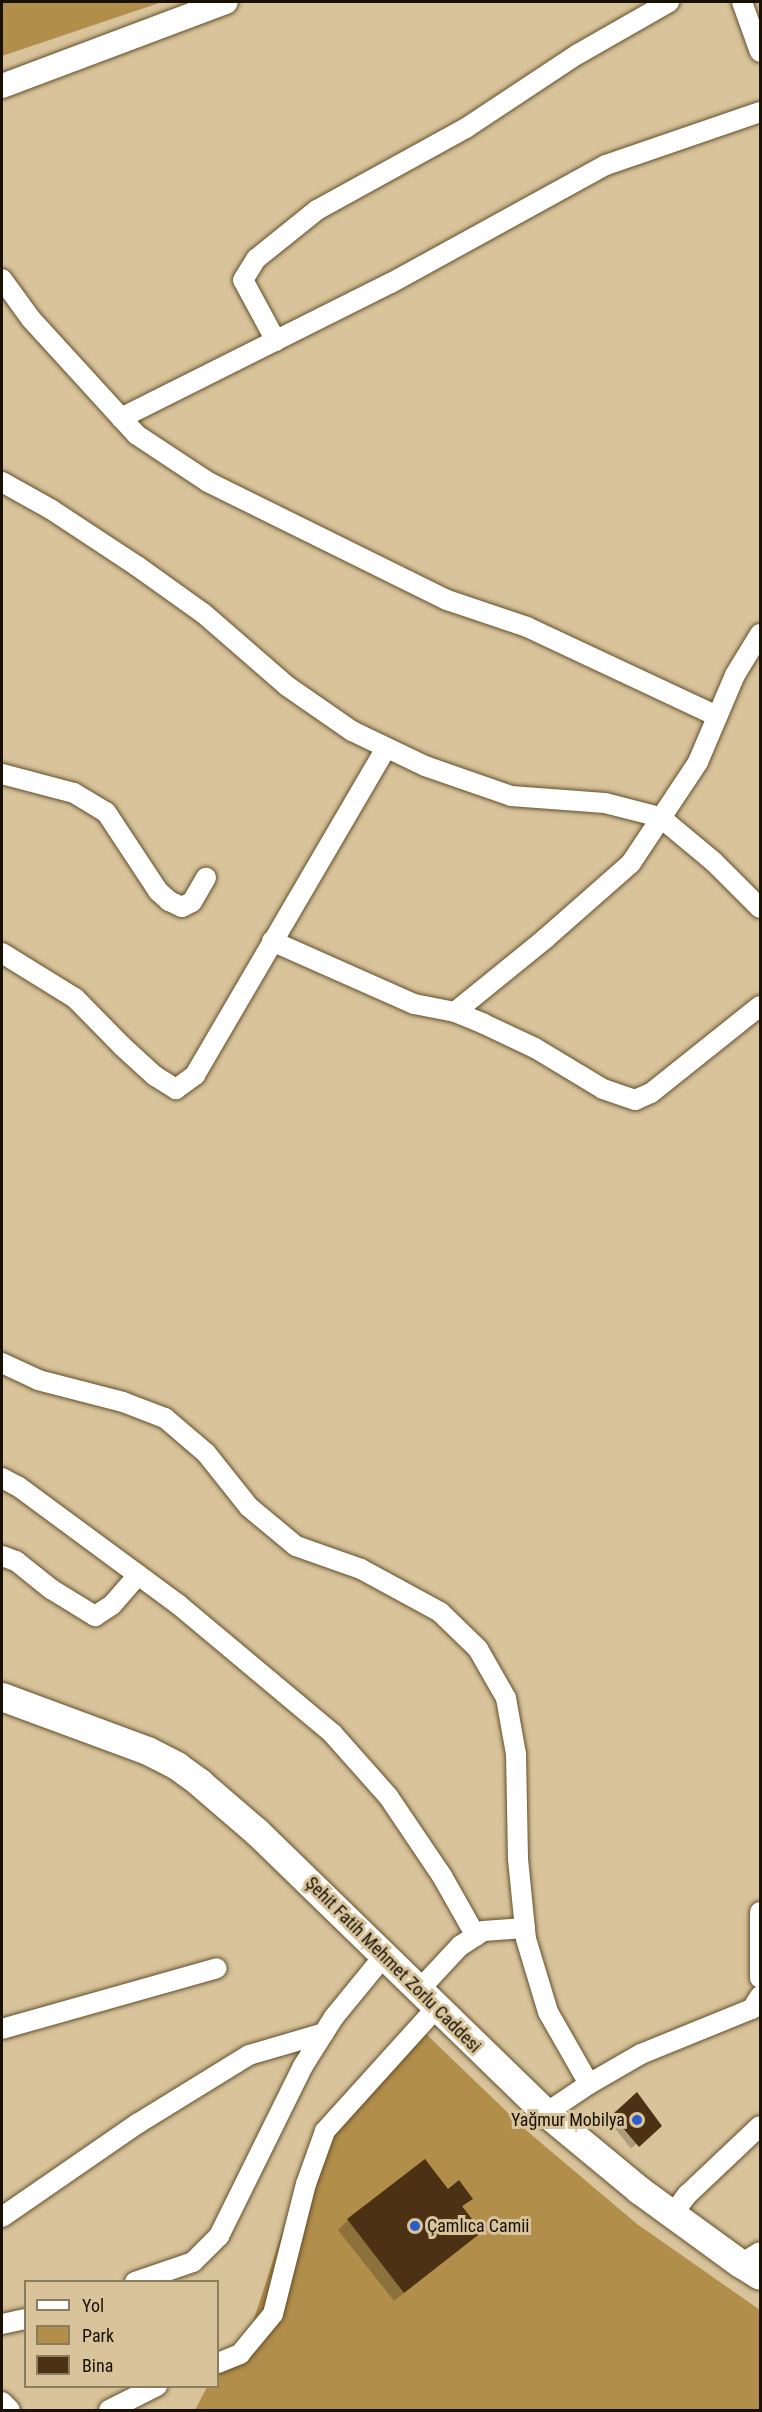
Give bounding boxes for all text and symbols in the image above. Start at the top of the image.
street label: Şehit Fatih Mehmet Zorlu Caddesi [301,1873,485,2057]
place label: Yağmur Mobilya [511,2109,625,2131]
marker: Yağmur Mobilya [630,2113,644,2127]
place label: Çamlıca Camii [427,2215,529,2237]
marker: Çamlıca Camii [408,2219,422,2233]
legend [24,2280,219,2388]
text: Yol [82,2295,104,2316]
text: Park [82,2325,114,2346]
text: Bina [82,2355,113,2376]

